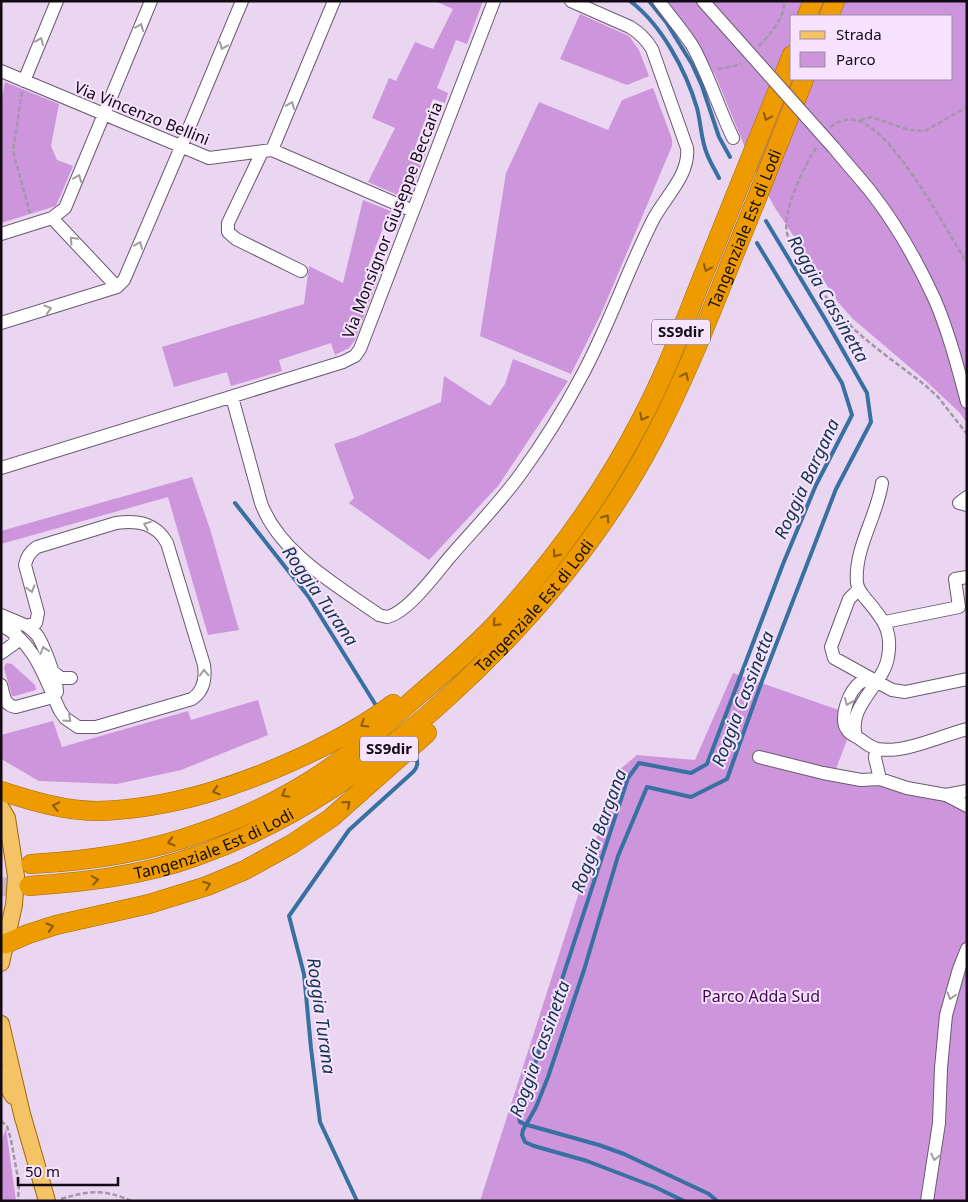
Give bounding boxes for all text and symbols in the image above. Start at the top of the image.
legend [790,15,953,80]
one-way arrow [134,24,144,32]
text: Strada [836,24,882,44]
one-way arrow [34,37,45,46]
one-way arrow [219,41,229,50]
text: Parco [836,49,876,69]
street label: Via Vincenzo Bellini [71,76,213,150]
street label: Via Monsignor Giuseppe Beccaria [337,99,447,341]
one-way arrow [285,101,296,110]
one-way arrow [763,112,773,121]
street label: Tangenziale Est di Lodi [702,146,786,312]
one-way arrow [71,174,82,183]
water label: Roggia Cassinetta [783,230,875,367]
one-way arrow [70,236,79,245]
one-way arrow [133,241,144,250]
one-way arrow [702,263,712,271]
one-way arrow [43,304,52,314]
road number: SS9dir [652,320,710,344]
one-way arrow [678,372,689,381]
one-way arrow [639,412,649,421]
water label: Roggia Bargana [768,415,844,543]
one-way arrow [600,514,609,524]
one-way arrow [143,521,152,532]
street label: Tangenziale Est di Lodi [470,535,598,677]
water label: Roggia Turana [277,541,364,650]
one-way arrow [553,548,561,557]
one-way arrow [25,584,36,593]
one-way arrow [493,617,502,626]
water label: Roggia Cassinetta [705,627,779,770]
one-way arrow [40,646,50,655]
one-way arrow [199,668,209,676]
one-way arrow [844,697,854,706]
one-way arrow [62,714,71,723]
one-way arrow [360,717,369,727]
road number: SS9dir [360,736,418,762]
water label: Roggia Bargana [565,765,632,896]
one-way arrow [213,785,221,795]
one-way arrow [282,788,291,798]
one-way arrow [52,801,61,812]
one-way arrow [341,801,350,810]
street label: Tangenziale Est di Lodi [132,803,298,884]
one-way arrow [167,836,175,846]
one-way arrow [90,875,99,885]
one-way arrow [202,881,211,892]
one-way arrow [46,922,55,933]
water label: Roggia Turana [302,956,342,1075]
water label: Roggia Cassinetta [503,977,575,1120]
park label: Parco Adda Sud [702,985,820,1007]
one-way arrow [947,991,957,999]
one-way arrow [930,1152,940,1161]
scale bar [18,1154,118,1186]
text: 50 m [25,1161,60,1181]

